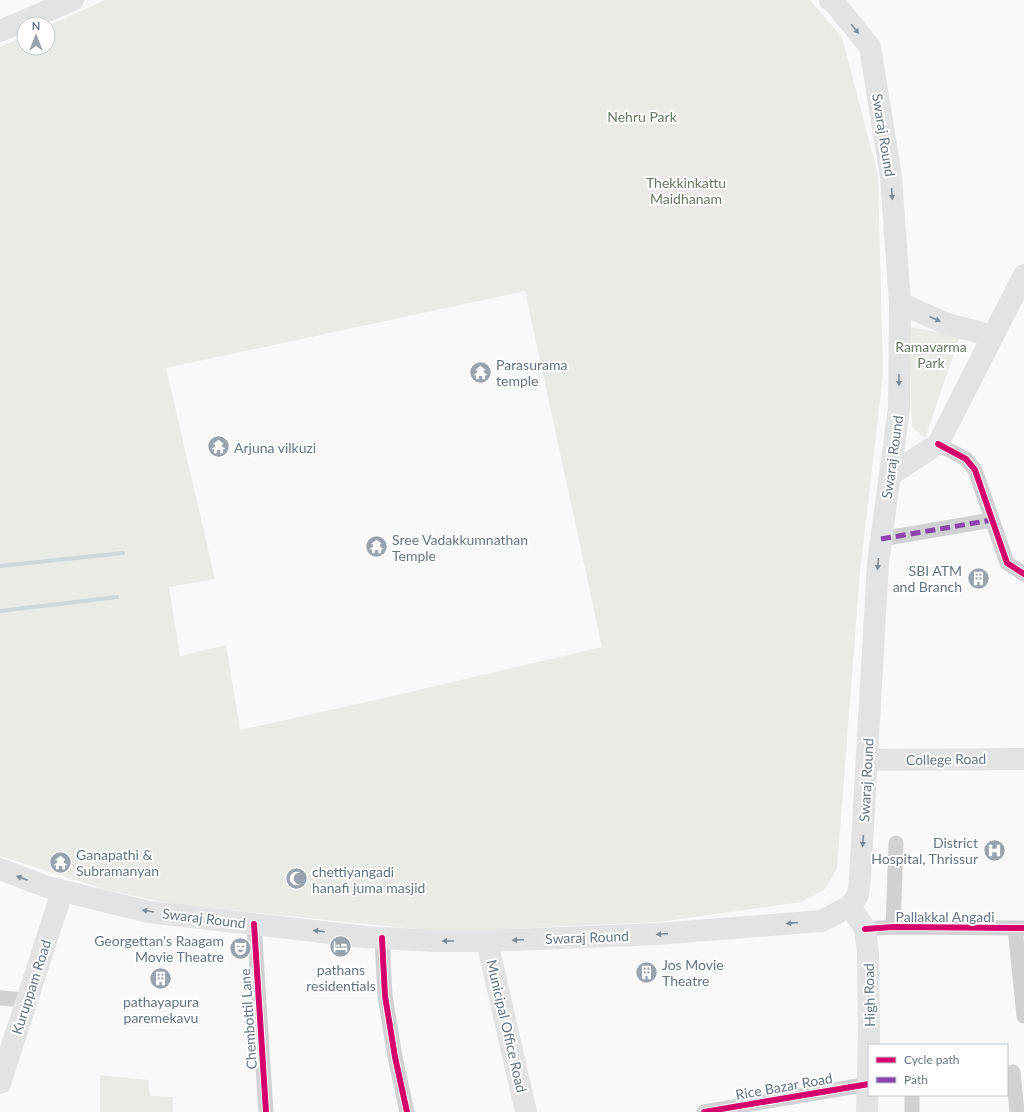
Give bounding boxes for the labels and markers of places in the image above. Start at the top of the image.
place label: Parasurama temple [496,356,567,389]
temple icon: Parasurama temple [468,359,494,385]
temple icon: Arjuna vilkuzi [206,434,232,460]
place label: Arjuna vilkuzi [234,439,316,456]
place label: Sree Vadakkumnathan Temple [392,531,528,564]
temple icon: Sree Vadakkumnathan Temple [364,534,390,560]
place label: SBI ATM and Branch [893,562,962,595]
building icon: SBI ATM and Branch [965,565,991,591]
place label: District Hospital, Thrissur [871,834,978,867]
hospital icon: District Hospital, Thrissur [981,837,1007,863]
place label: Ganapathi & Subramanyan [76,846,159,879]
temple icon: Ganapathi & Subramanyan [47,849,73,875]
place label: chettiyangadi hanafi juma masjid [312,863,425,896]
mosque icon: chettiyangadi hanafi juma masjid [283,866,309,892]
place label: Georgettan's Raagam Movie Theatre [94,932,224,965]
hotel icon: pathans residentials [328,934,354,960]
theatre icon: Georgettan's Raagam Movie Theatre [227,935,253,961]
place label: Jos Movie Theatre [662,956,724,989]
building icon: Jos Movie Theatre [634,959,660,985]
place label: pathans residentials [306,961,376,994]
building icon: pathayapura paremekavu [148,966,174,992]
place label: pathayapura paremekavu [123,993,199,1026]

